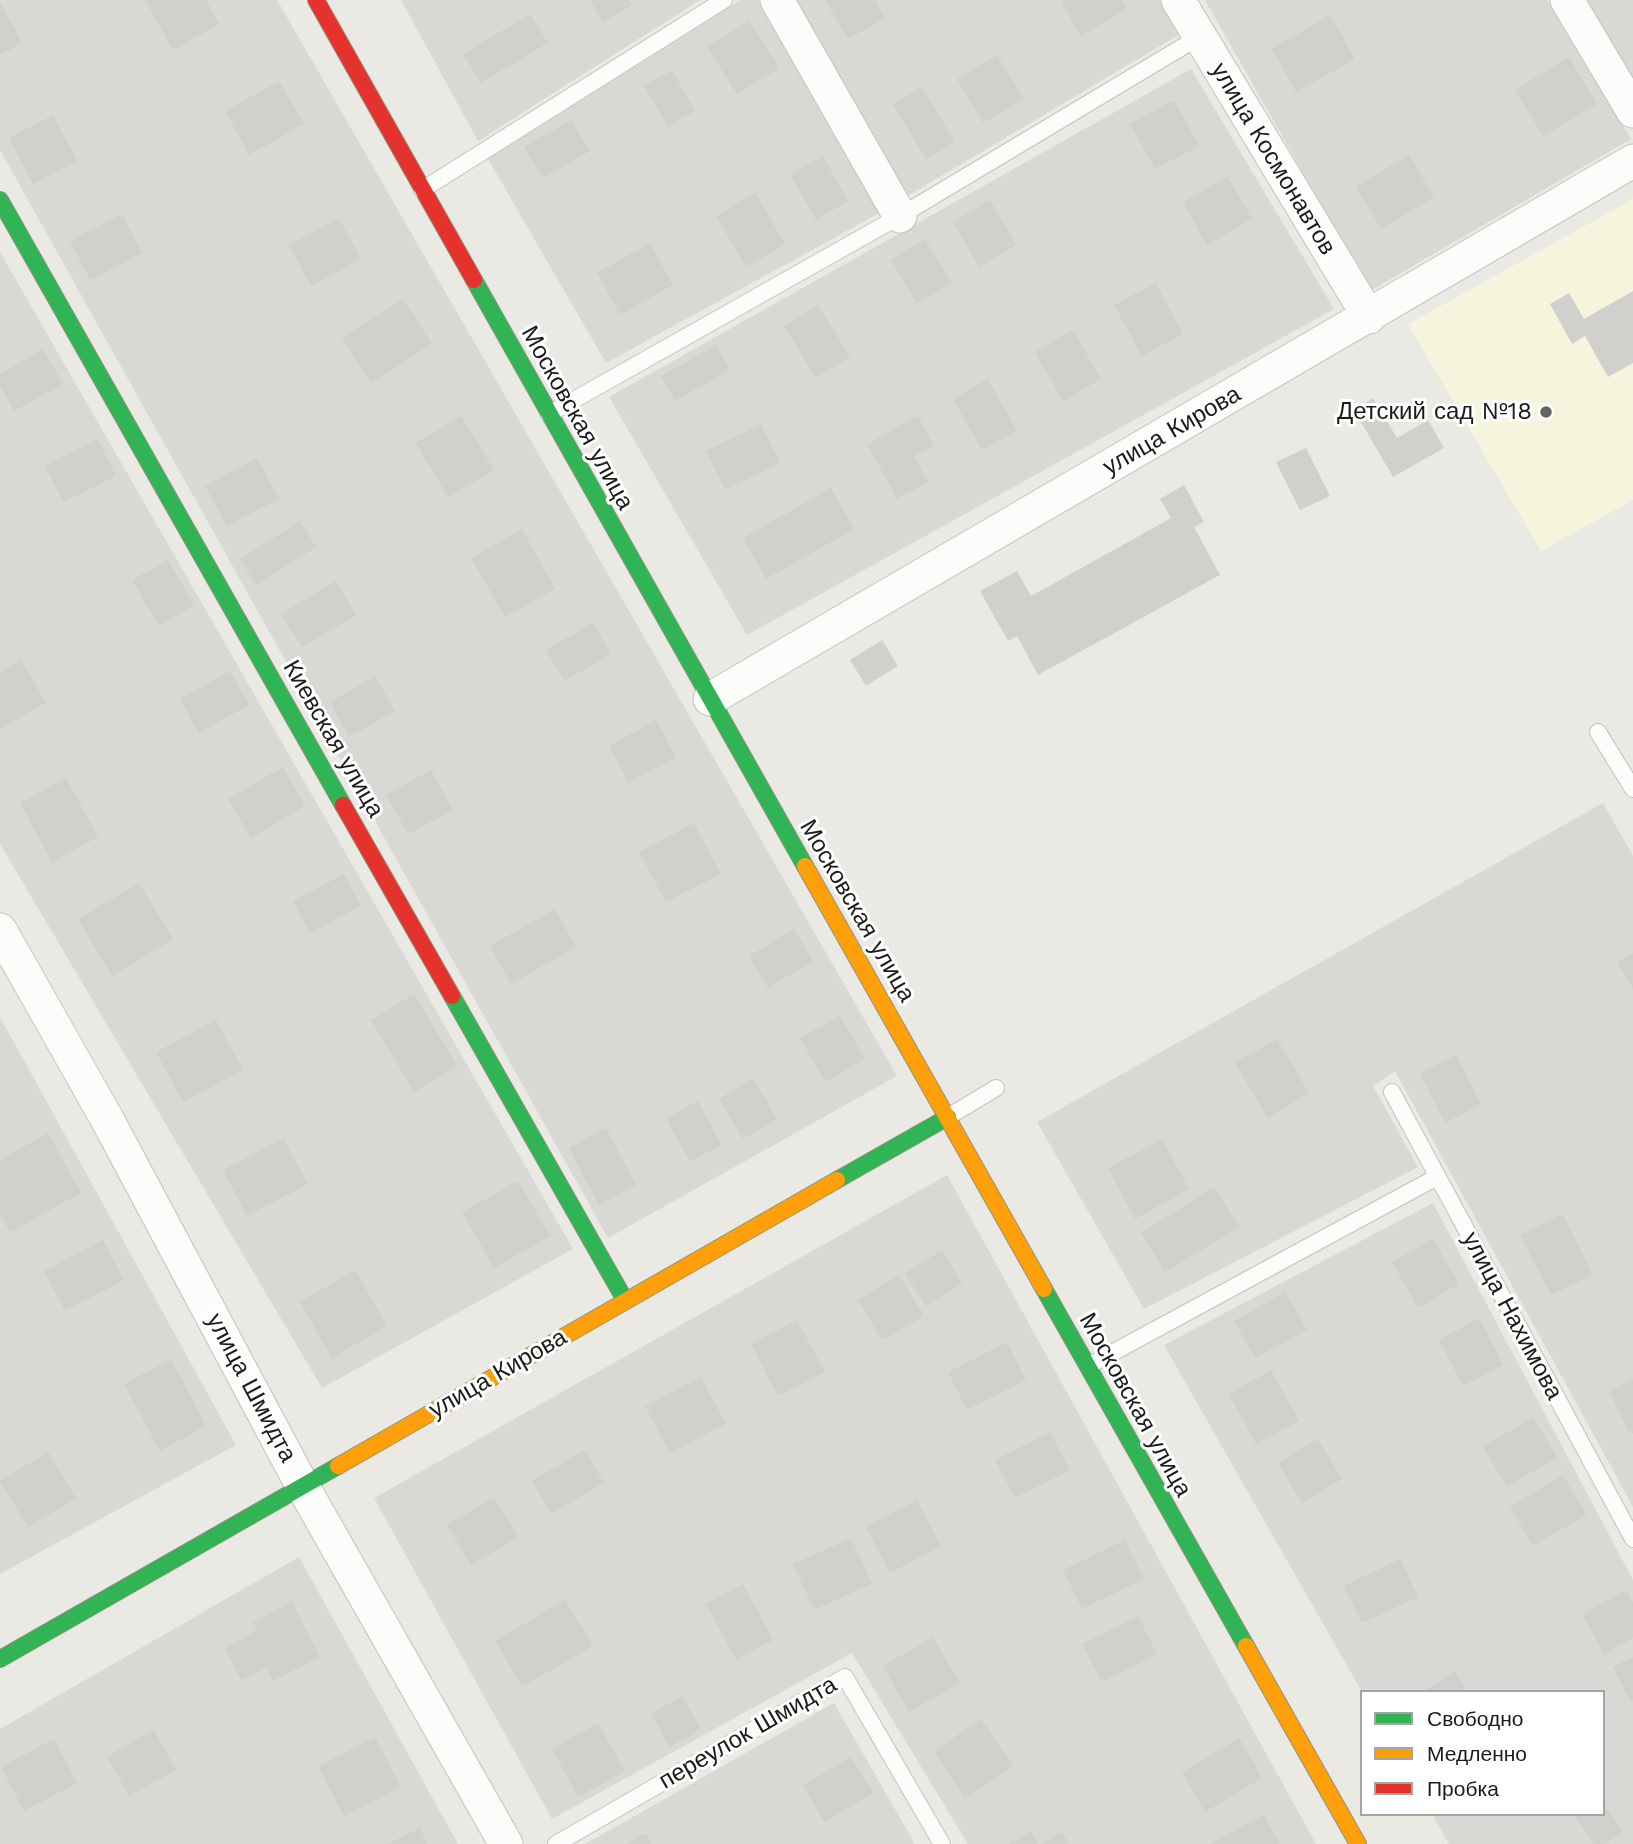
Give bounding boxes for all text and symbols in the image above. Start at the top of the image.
street label: улица Космонавтов [1204,58,1342,260]
street label: Московская улица [515,321,639,515]
street label: улица Кирова [1098,380,1246,482]
place label: Детский сад №18 [1337,398,1532,426]
marker: Детский сад №18 [1538,404,1554,420]
street label: Киевская улица [276,655,390,823]
street label: Московская улица [793,815,921,1007]
street label: улица Нахимова [1456,1227,1568,1405]
street label: Московская улица [1073,1308,1197,1502]
street label: улица Шмидта [200,1309,302,1467]
street label: улица Кирова [424,1323,572,1425]
street label: переулок Шмидта [654,1670,842,1796]
legend [1360,1690,1605,1816]
text: Свободно [1427,1706,1524,1731]
text: Медленно [1427,1741,1527,1766]
text: Пробка [1427,1776,1499,1801]

